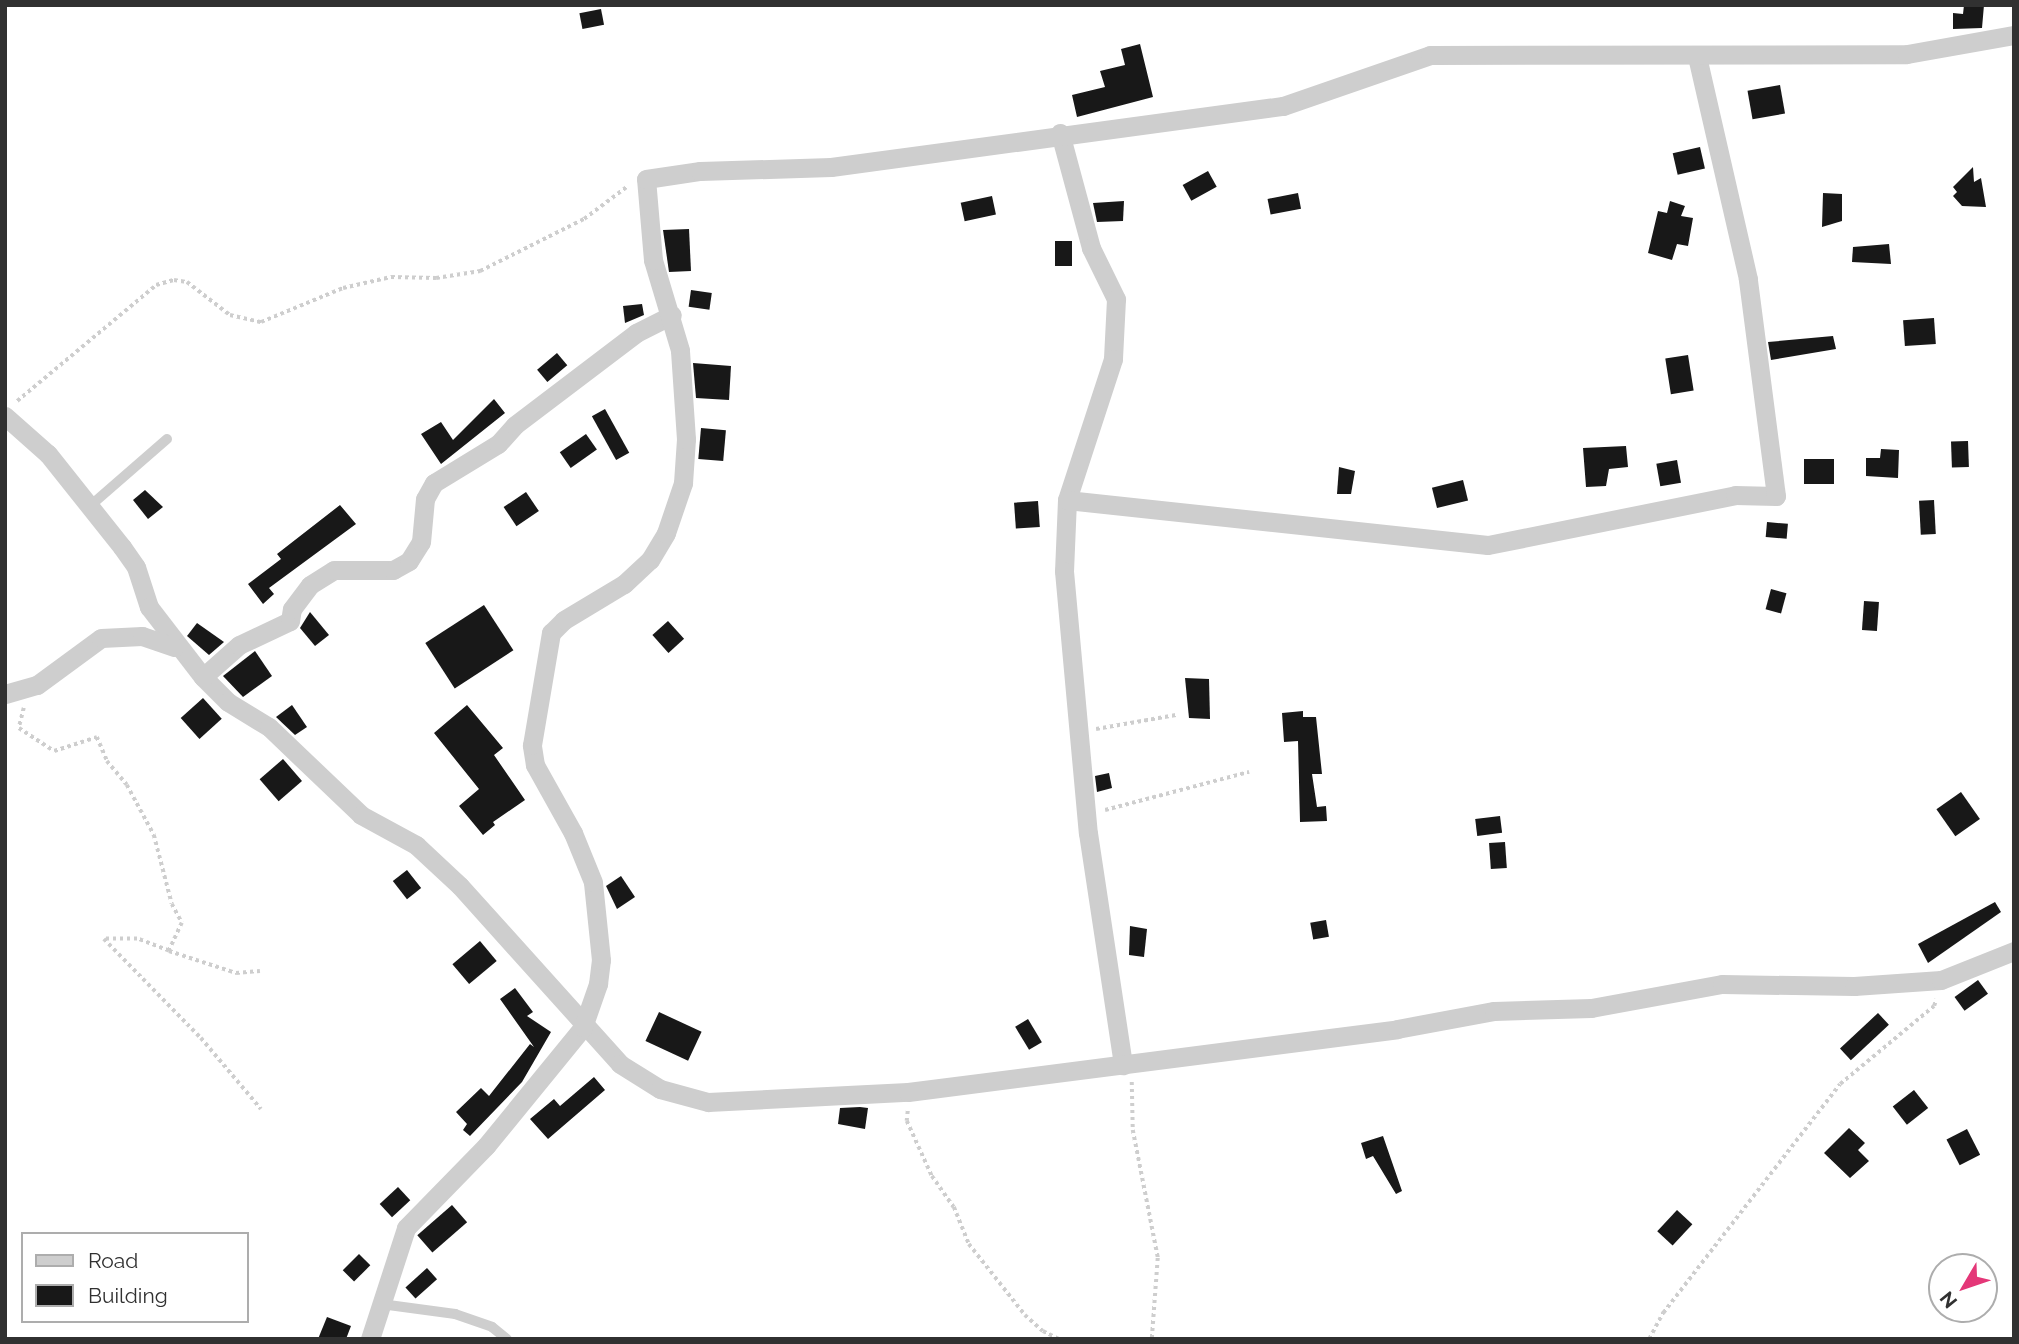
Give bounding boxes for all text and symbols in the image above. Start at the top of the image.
legend [21,1232,248,1323]
text: Road [88,1248,138,1273]
north arrow [1928,1253,1998,1323]
text: Building [88,1283,168,1308]
text: N [1935,1287,1961,1313]

